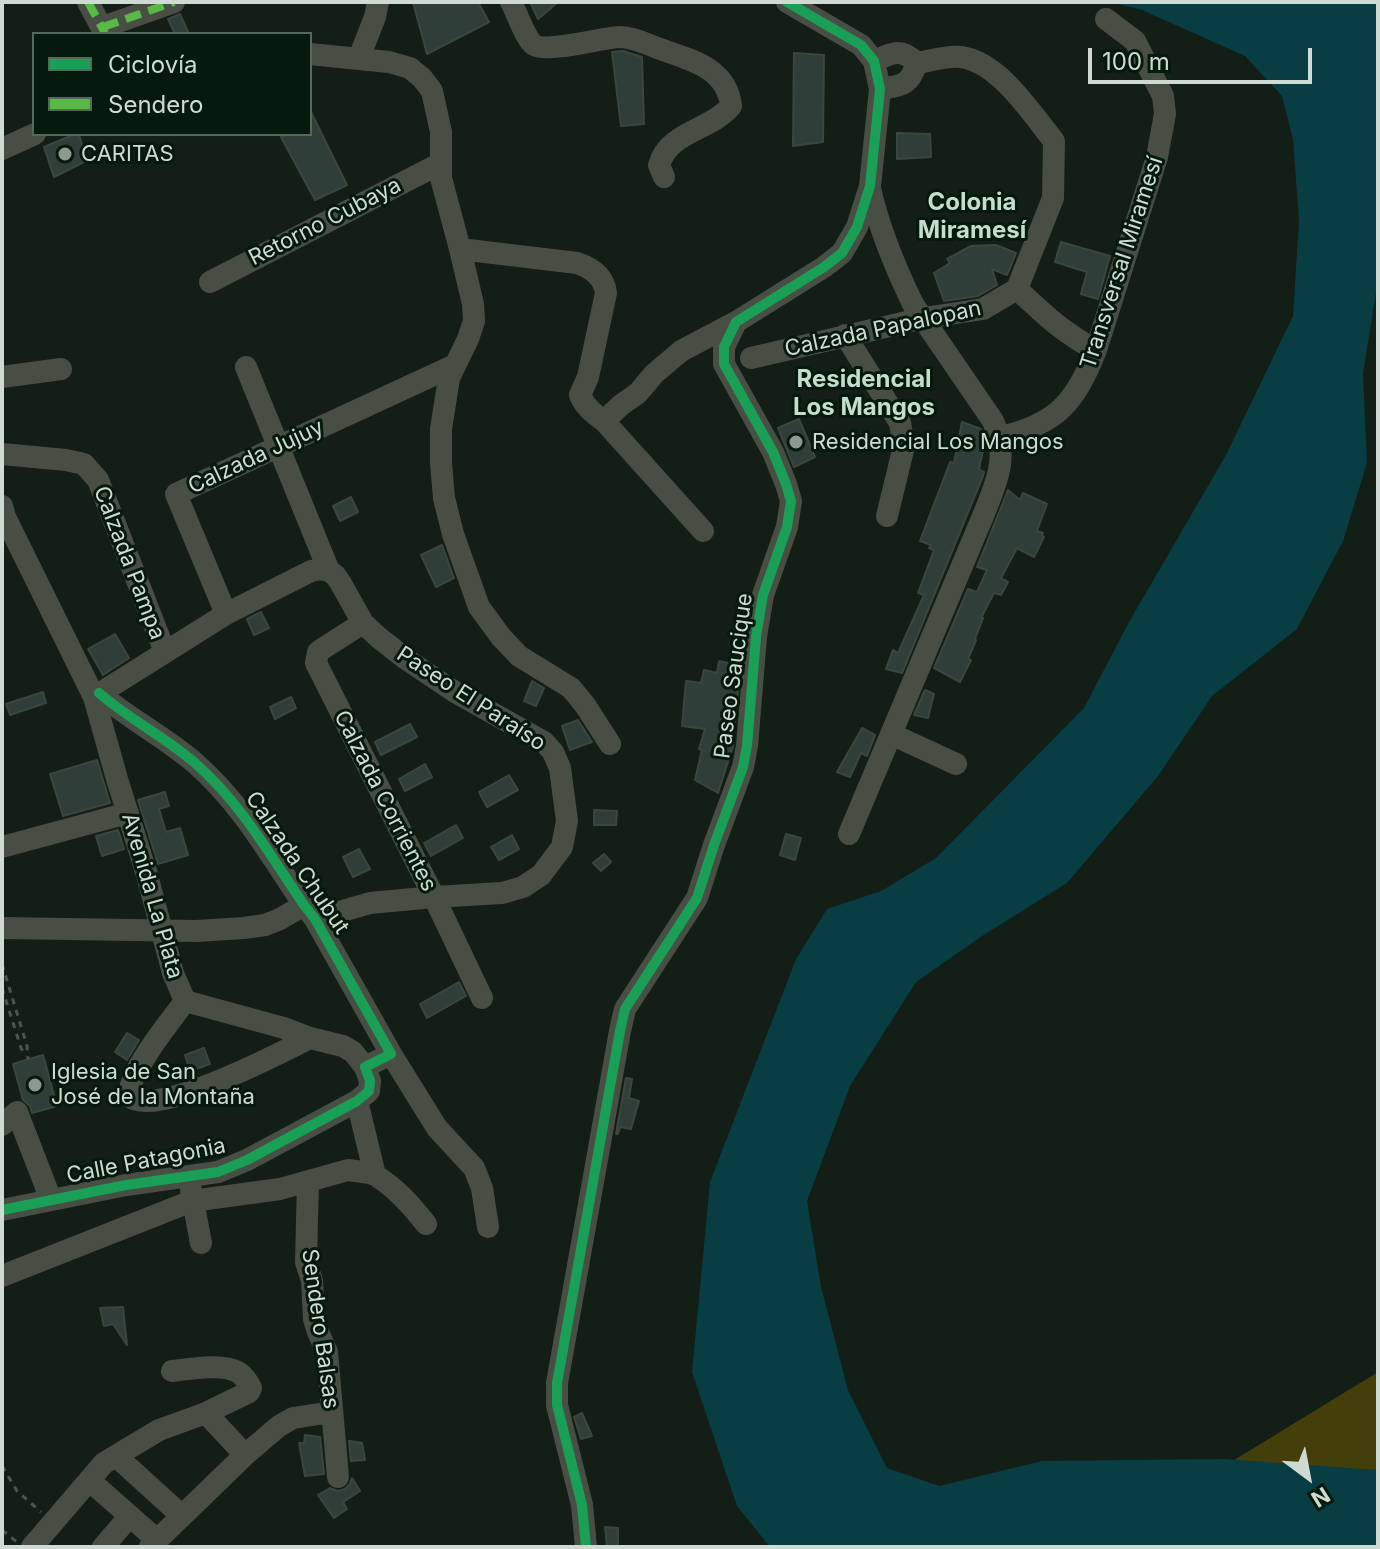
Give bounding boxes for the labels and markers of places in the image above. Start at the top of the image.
place label: CARITAS [81,141,174,167]
marker: CARITAS [56,145,74,163]
place label: Residencial Los Mangos [812,429,1064,455]
marker: Residencial Los Mangos [787,433,805,451]
place label: Iglesia de San José de la Montaña [51,1059,255,1110]
marker: Iglesia de San José de la Montaña [26,1076,44,1094]

